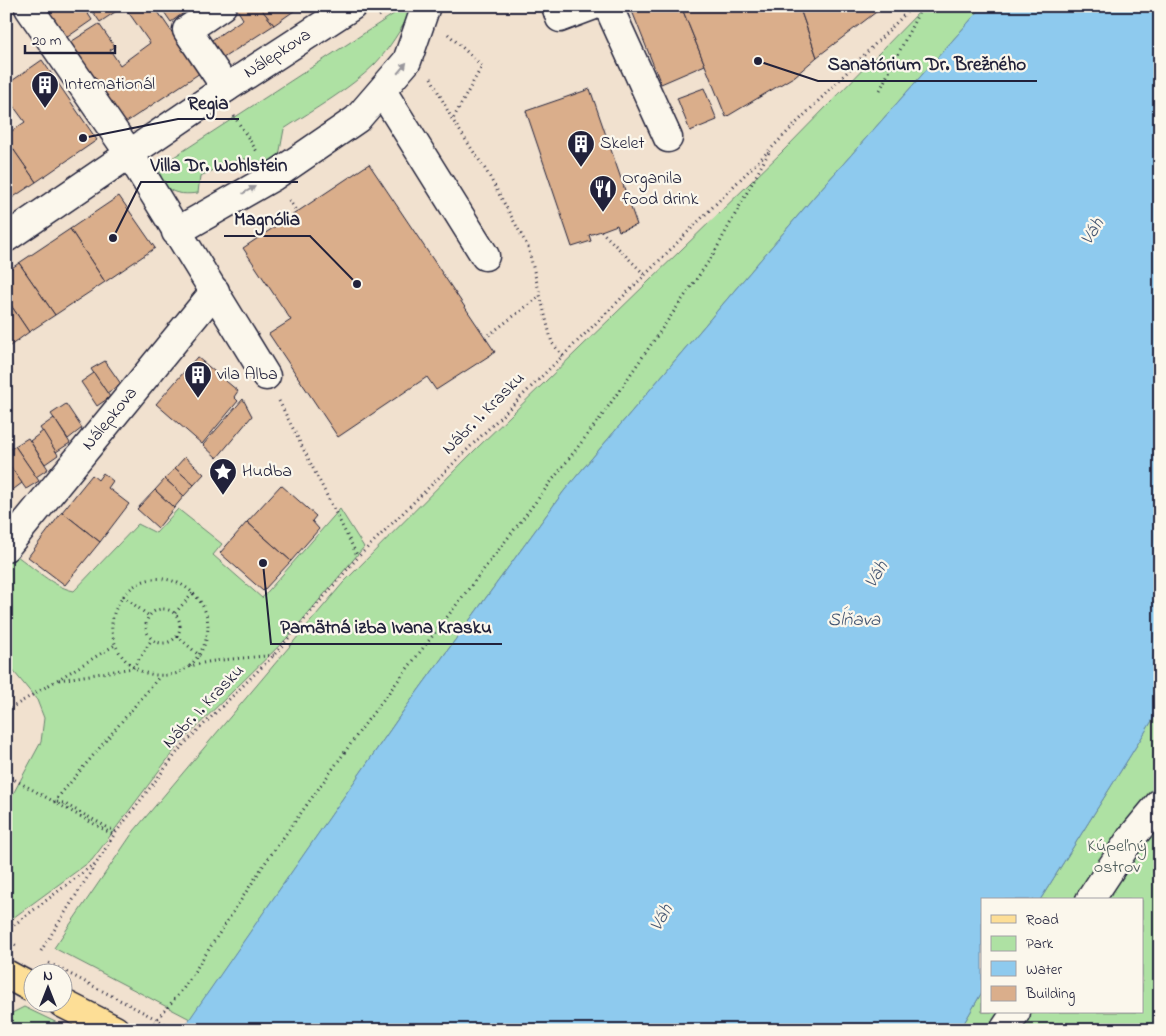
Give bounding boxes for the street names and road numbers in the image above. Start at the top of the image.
street label: Nálepkova [239,23,317,86]
street label: Nábr. I. Krasku [437,367,531,461]
street label: Nálepkova [76,382,144,457]
street label: Nábr. I. Krasku [157,659,251,755]

